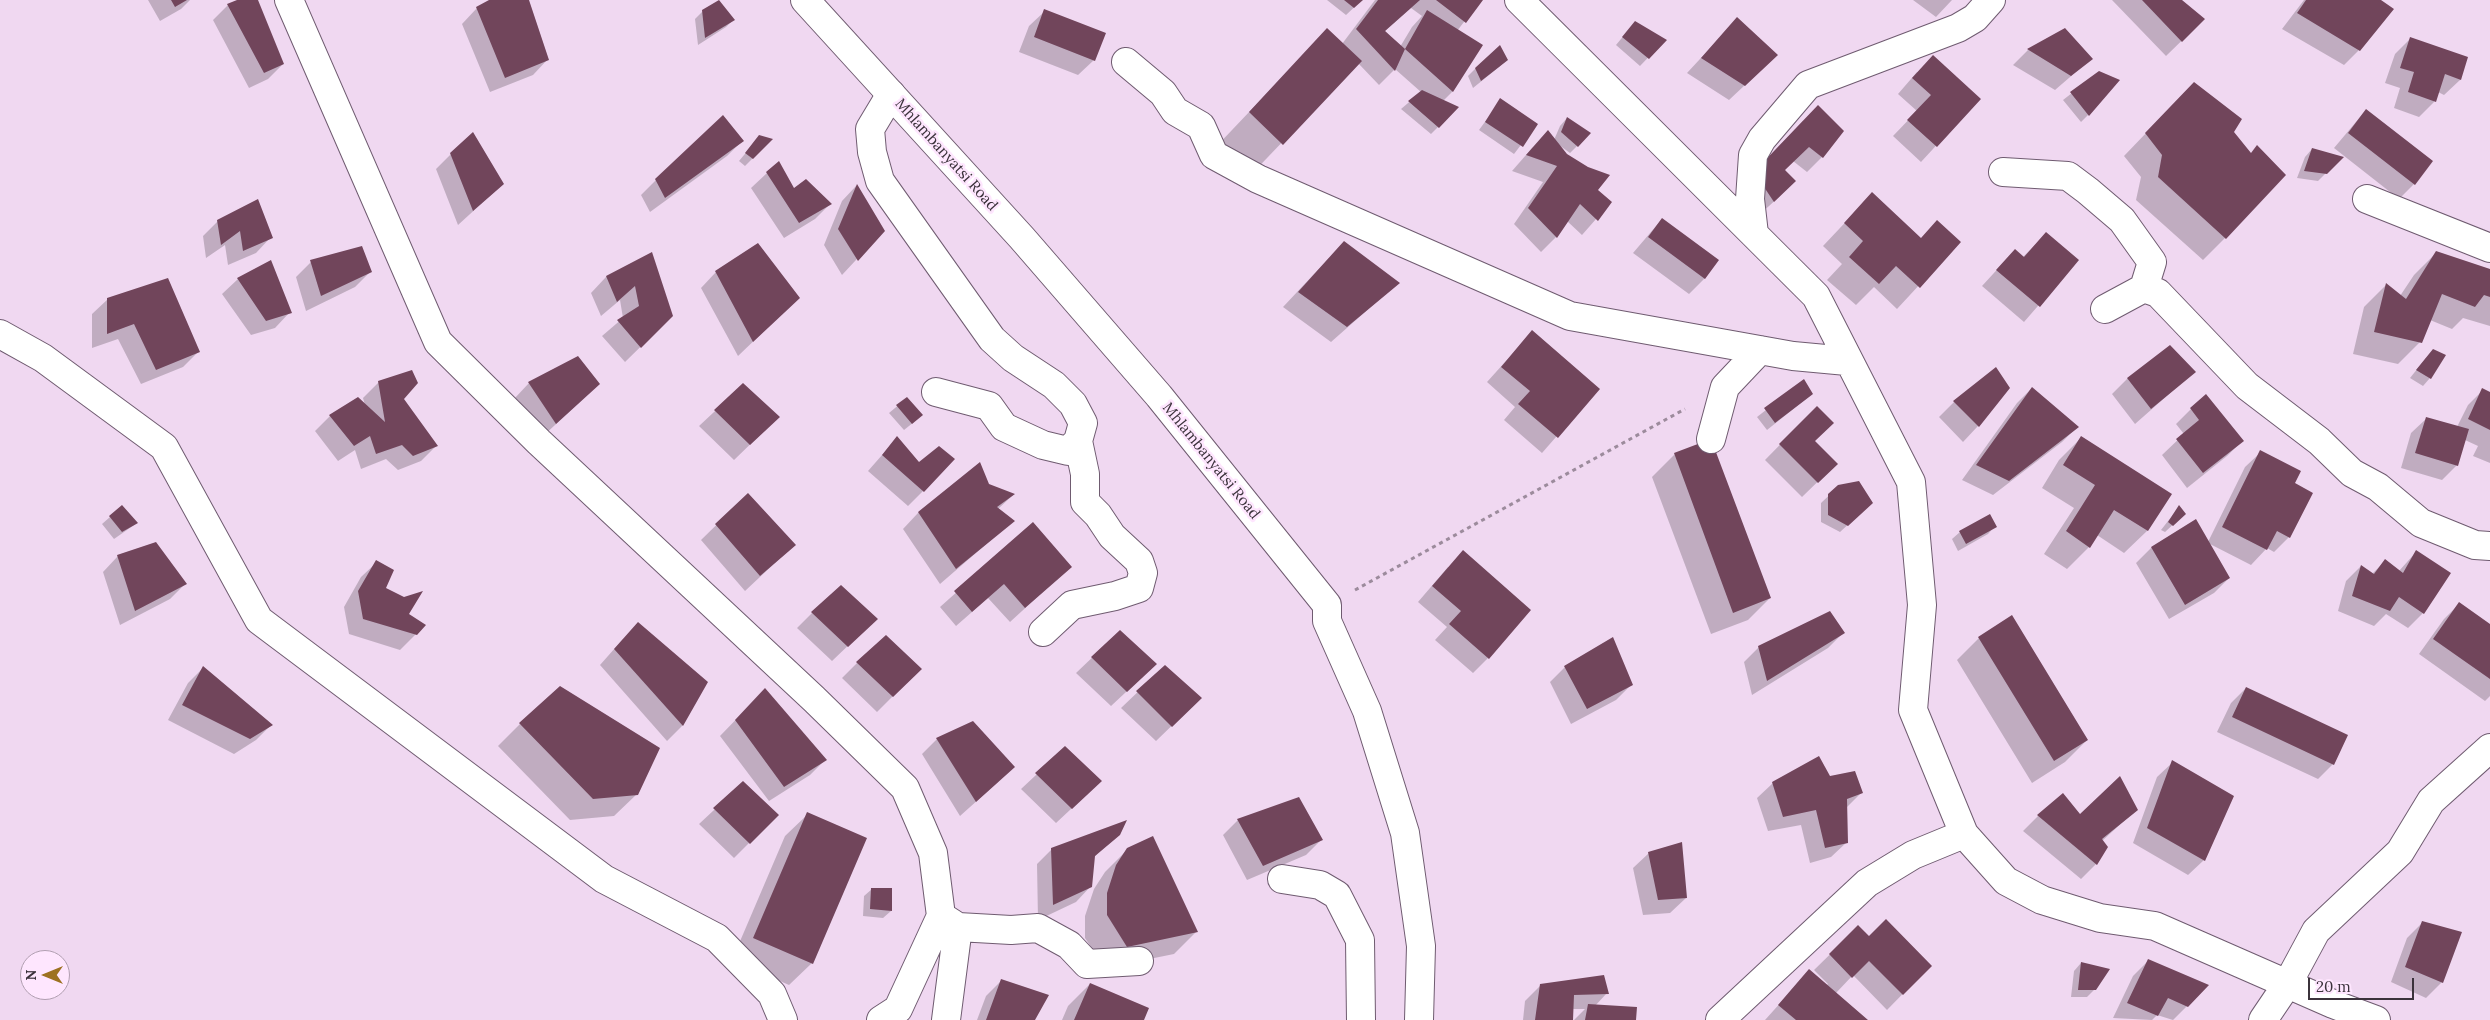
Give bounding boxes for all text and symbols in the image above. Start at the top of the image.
street label: Mhlambanyatsi Road [891,95,1001,215]
street label: Mhlambanyatsi Road [1158,399,1264,523]
north arrow [20,950,70,1000]
scale bar [2310,968,2416,1000]
text: N [22,970,40,980]
text: 20 m [2316,977,2351,996]

